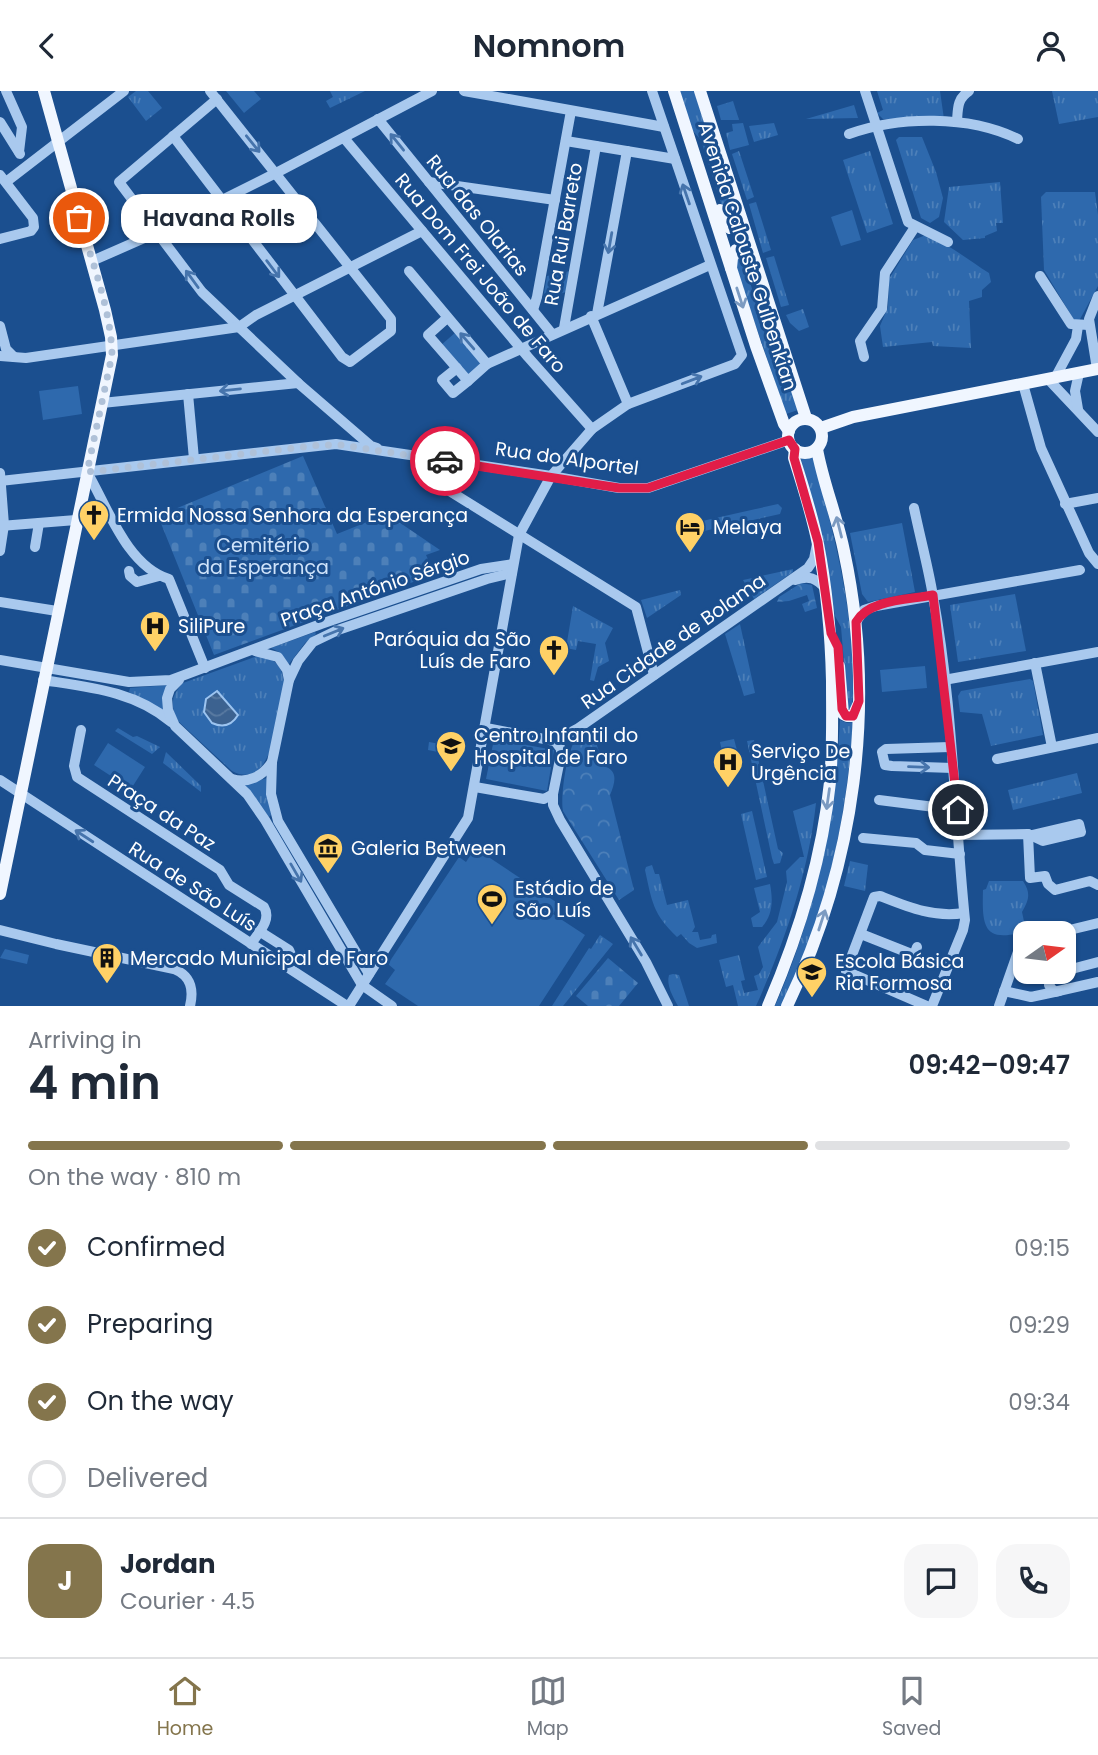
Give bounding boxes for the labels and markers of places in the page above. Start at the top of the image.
pin [49,188,109,248]
callout: Havana Rolls [121,193,317,243]
church icon: Ermida Nossa Senhora da Esperança [77,498,111,542]
place label: Ermida Nossa Senhora da Esperança [117,502,468,529]
hotel icon: Melaya [673,510,707,554]
place label: Melaya [713,514,782,541]
hospital icon: SiliPure [138,609,172,653]
place label: SiliPure [178,613,245,640]
place label: Paróquia da São Luís de Faro [373,626,531,675]
church icon: Paróquia da São Luís de Faro [537,633,571,677]
place label: Centro Infantil do Hospital de Faro [474,722,638,771]
school or university icon: Centro Infantil do Hospital de Faro [434,729,468,773]
place label: Serviço De Urgência [751,738,850,787]
hospital icon: Serviço De Urgência [711,745,745,789]
pin [928,780,988,840]
museum icon: Galeria Between [311,831,345,875]
place label: Galeria Between [351,835,506,862]
place label: Estádio de São Luís [515,875,614,924]
sports icon: Estádio de São Luís [475,882,509,926]
building icon: Mercado Municipal de Faro [90,941,124,985]
place label: Mercado Municipal de Faro [130,945,388,972]
place label: Escola Básica Ria Formosa [835,948,964,997]
school or university icon: Escola Básica Ria Formosa [795,955,829,999]

